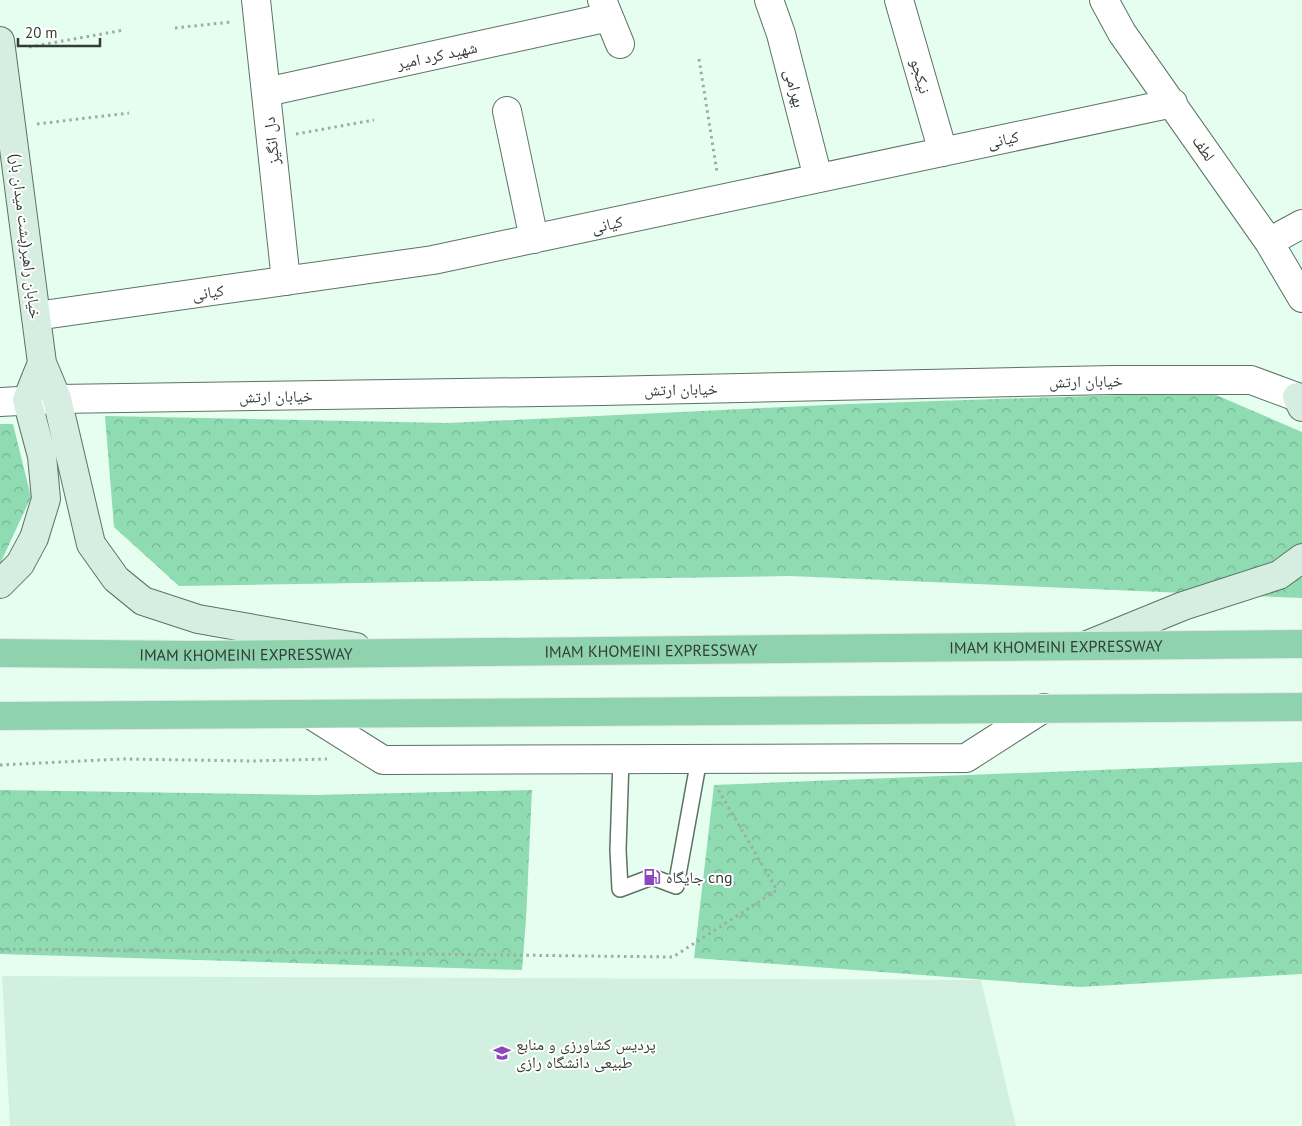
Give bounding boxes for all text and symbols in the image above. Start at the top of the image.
scale bar [18,15,100,47]
text: 20 m [25,23,58,42]
street label: شهید کرد امیر [394,37,479,73]
street label: نیکجو [906,56,936,96]
street label: بهرامی [779,67,810,110]
street label: دل انگیز [259,116,285,167]
street label: کیانی [985,126,1021,153]
street label: لطف [1188,131,1220,165]
street label: خیابان راهبر(پشت میدان بار) [5,152,46,320]
street label: کیانی [589,211,625,238]
street label: کیانی [191,280,226,305]
street label: خیابان ارتش [1049,370,1123,393]
street label: خیابان ارتش [644,378,718,401]
street label: خیابان ارتش [239,385,313,408]
street label: IMAM KHOMEINI EXPRESSWAY [949,635,1163,657]
street label: IMAM KHOMEINI EXPRESSWAY [544,639,758,662]
street label: IMAM KHOMEINI EXPRESSWAY [139,643,353,665]
fuel station icon: جایگاه cng [642,867,662,887]
place label: جایگاه cng [666,867,732,887]
place label: پردیس کشاورزی و منابع طبیعی دانشگاه رازی [516,1034,656,1073]
school or university icon: پردیس کشاورزی و منابع طبیعی دانشگاه رازی [492,1043,512,1063]

